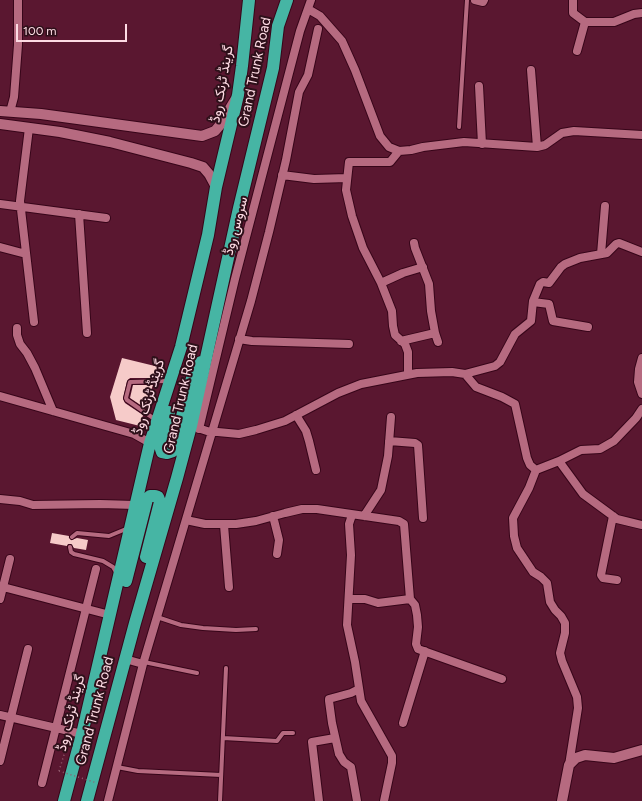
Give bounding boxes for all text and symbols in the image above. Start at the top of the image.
scale bar [18,16,129,42]
street label: Grand Trunk Road [235,16,275,128]
text: 100 m [23,24,57,38]
street label: گرینڈ ٹرنک روڈ [207,44,237,124]
street label: سروس روڈ [220,195,252,257]
street label: Grand Trunk Road [160,343,202,455]
street label: گرینڈ ٹرنک روڈ [130,357,168,437]
street label: Grand Trunk Road [72,655,118,767]
street label: گرینڈ ٹرنک روڈ [53,673,89,753]

